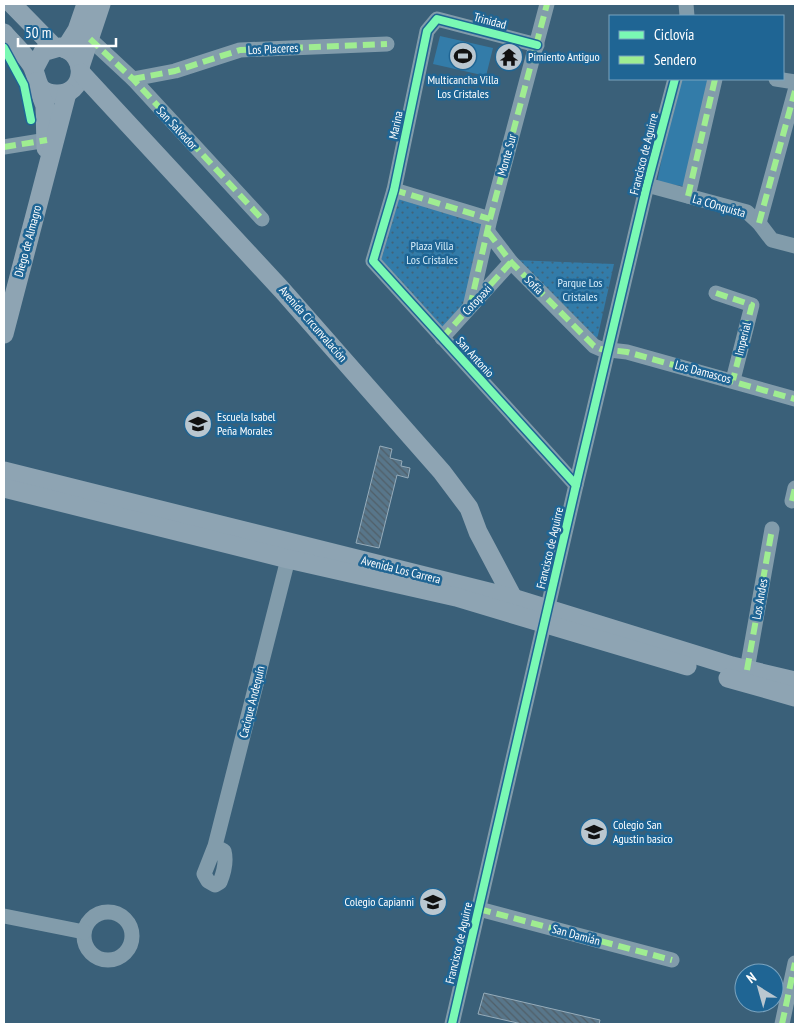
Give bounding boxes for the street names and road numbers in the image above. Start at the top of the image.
street label: Trinidad [472,9,508,32]
street label: Los Placeres [247,40,299,57]
street label: San Salvador [154,103,202,153]
street label: Marina [385,109,406,140]
street label: Francisco de Aguirre [626,112,661,196]
street label: Monte Sur [494,132,519,177]
street label: La COnquista [691,191,748,220]
street label: Diego de Almagro [11,203,44,278]
street label: Sofía [522,272,547,297]
street label: Cotopaxi [459,281,495,318]
street label: Avenida Circunvalación [276,283,350,365]
street label: Imperial [731,320,754,357]
street label: San Antonio [453,333,498,380]
street label: Los Damascos [674,357,733,386]
street label: Francisco de Aguirre [533,505,566,590]
street label: Avenida Los Carrera [360,552,443,587]
street label: Los Andes [749,577,770,620]
street label: Cacique Andequín [235,664,268,740]
street label: Francisco de Aguirre [442,900,475,985]
street label: San Damián [550,921,602,948]

